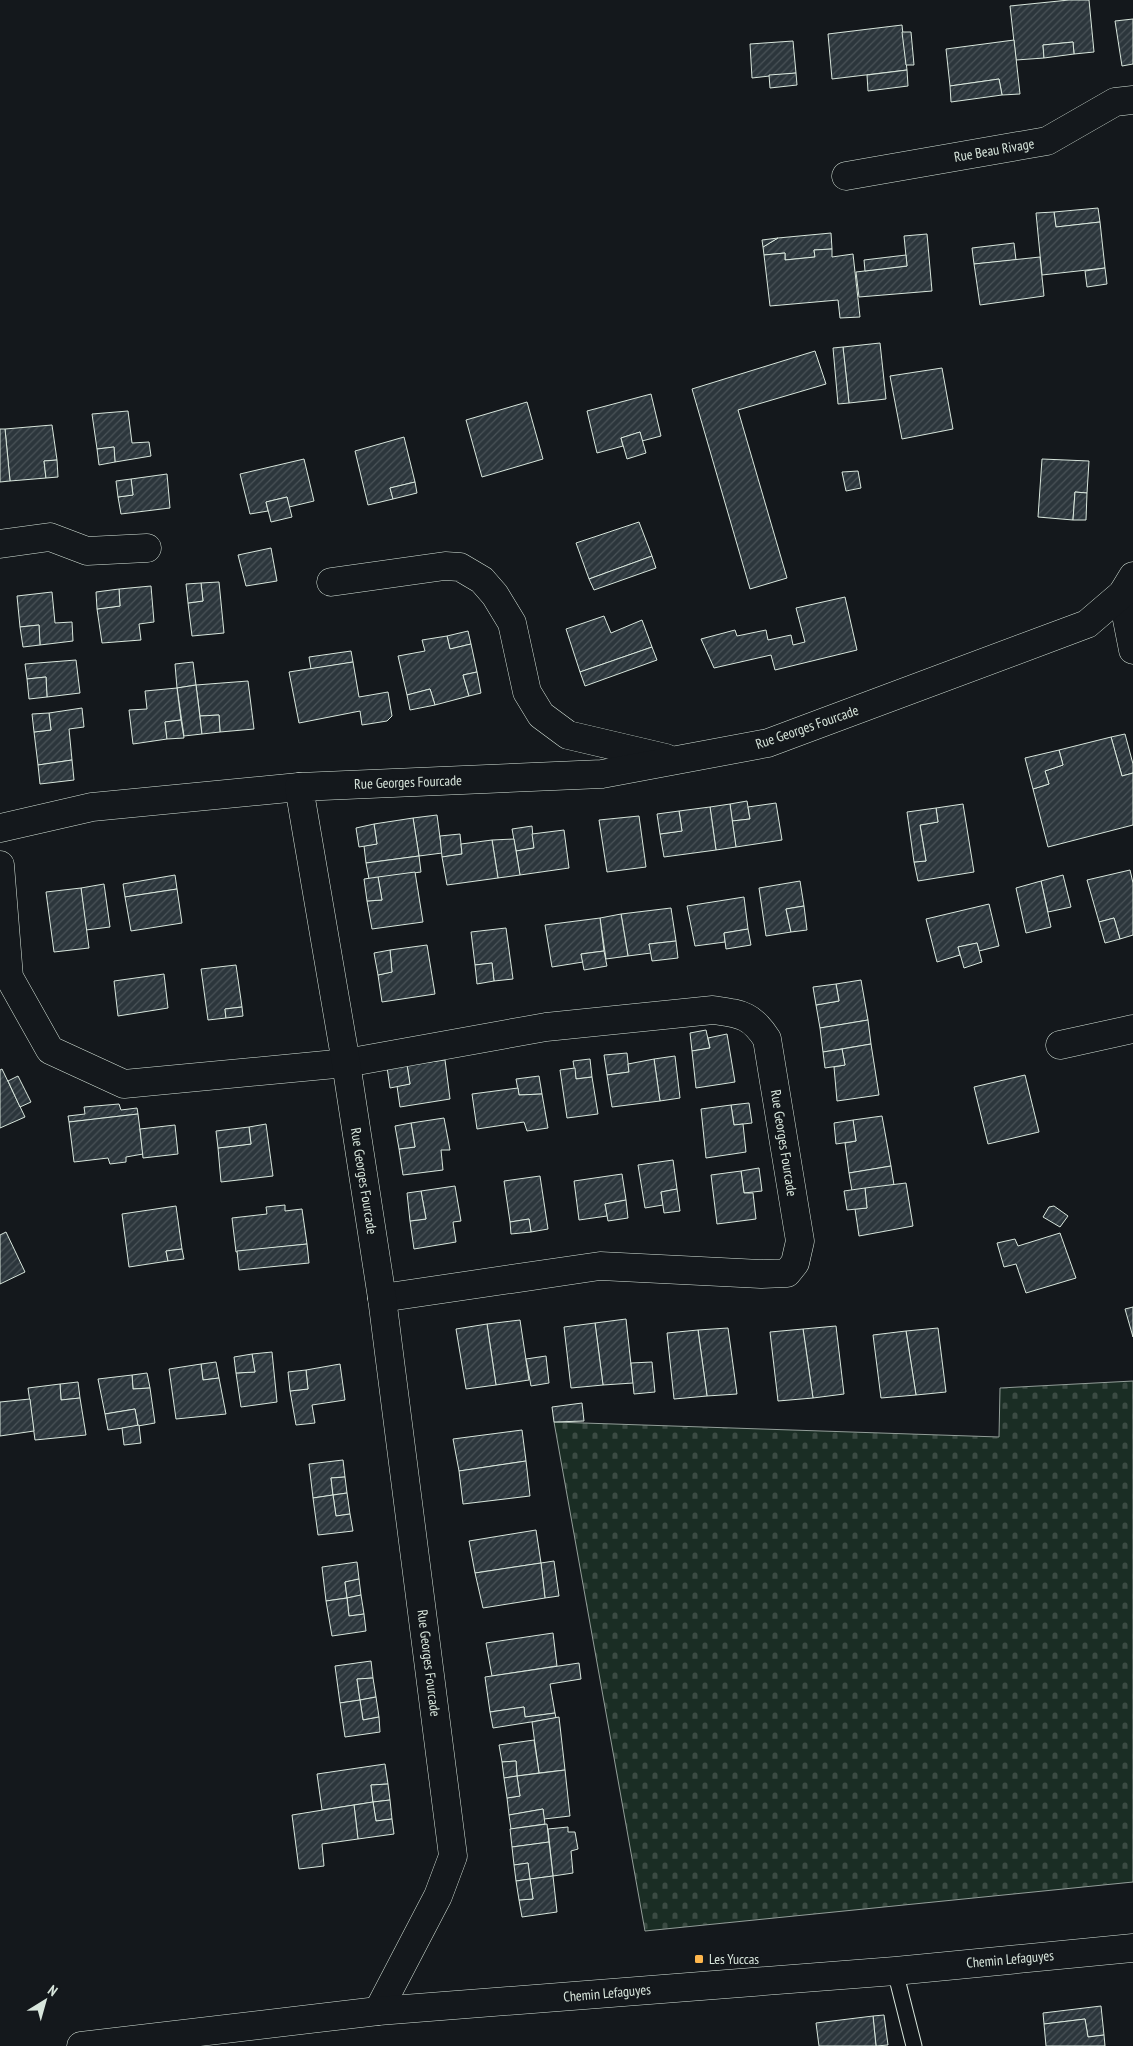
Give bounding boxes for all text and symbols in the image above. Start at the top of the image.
street label: Rue Beau Rivage [952,134,1036,166]
street label: Rue Georges Fourcade [753,701,861,753]
street label: Rue Georges Fourcade [354,771,462,793]
street label: Rue Georges Fourcade [767,1088,801,1198]
street label: Rue Georges Fourcade [347,1126,381,1236]
street label: Rue Georges Fourcade [414,1608,445,1718]
street label: Chemin Lefaguyes [966,1946,1055,1972]
place label: Les Yuccas [709,1950,759,1968]
marker: Les Yuccas [693,1953,705,1965]
north arrow [20,1976,70,2026]
street label: Chemin Lefaguyes [563,1980,652,2006]
text: N [44,1981,61,2000]

